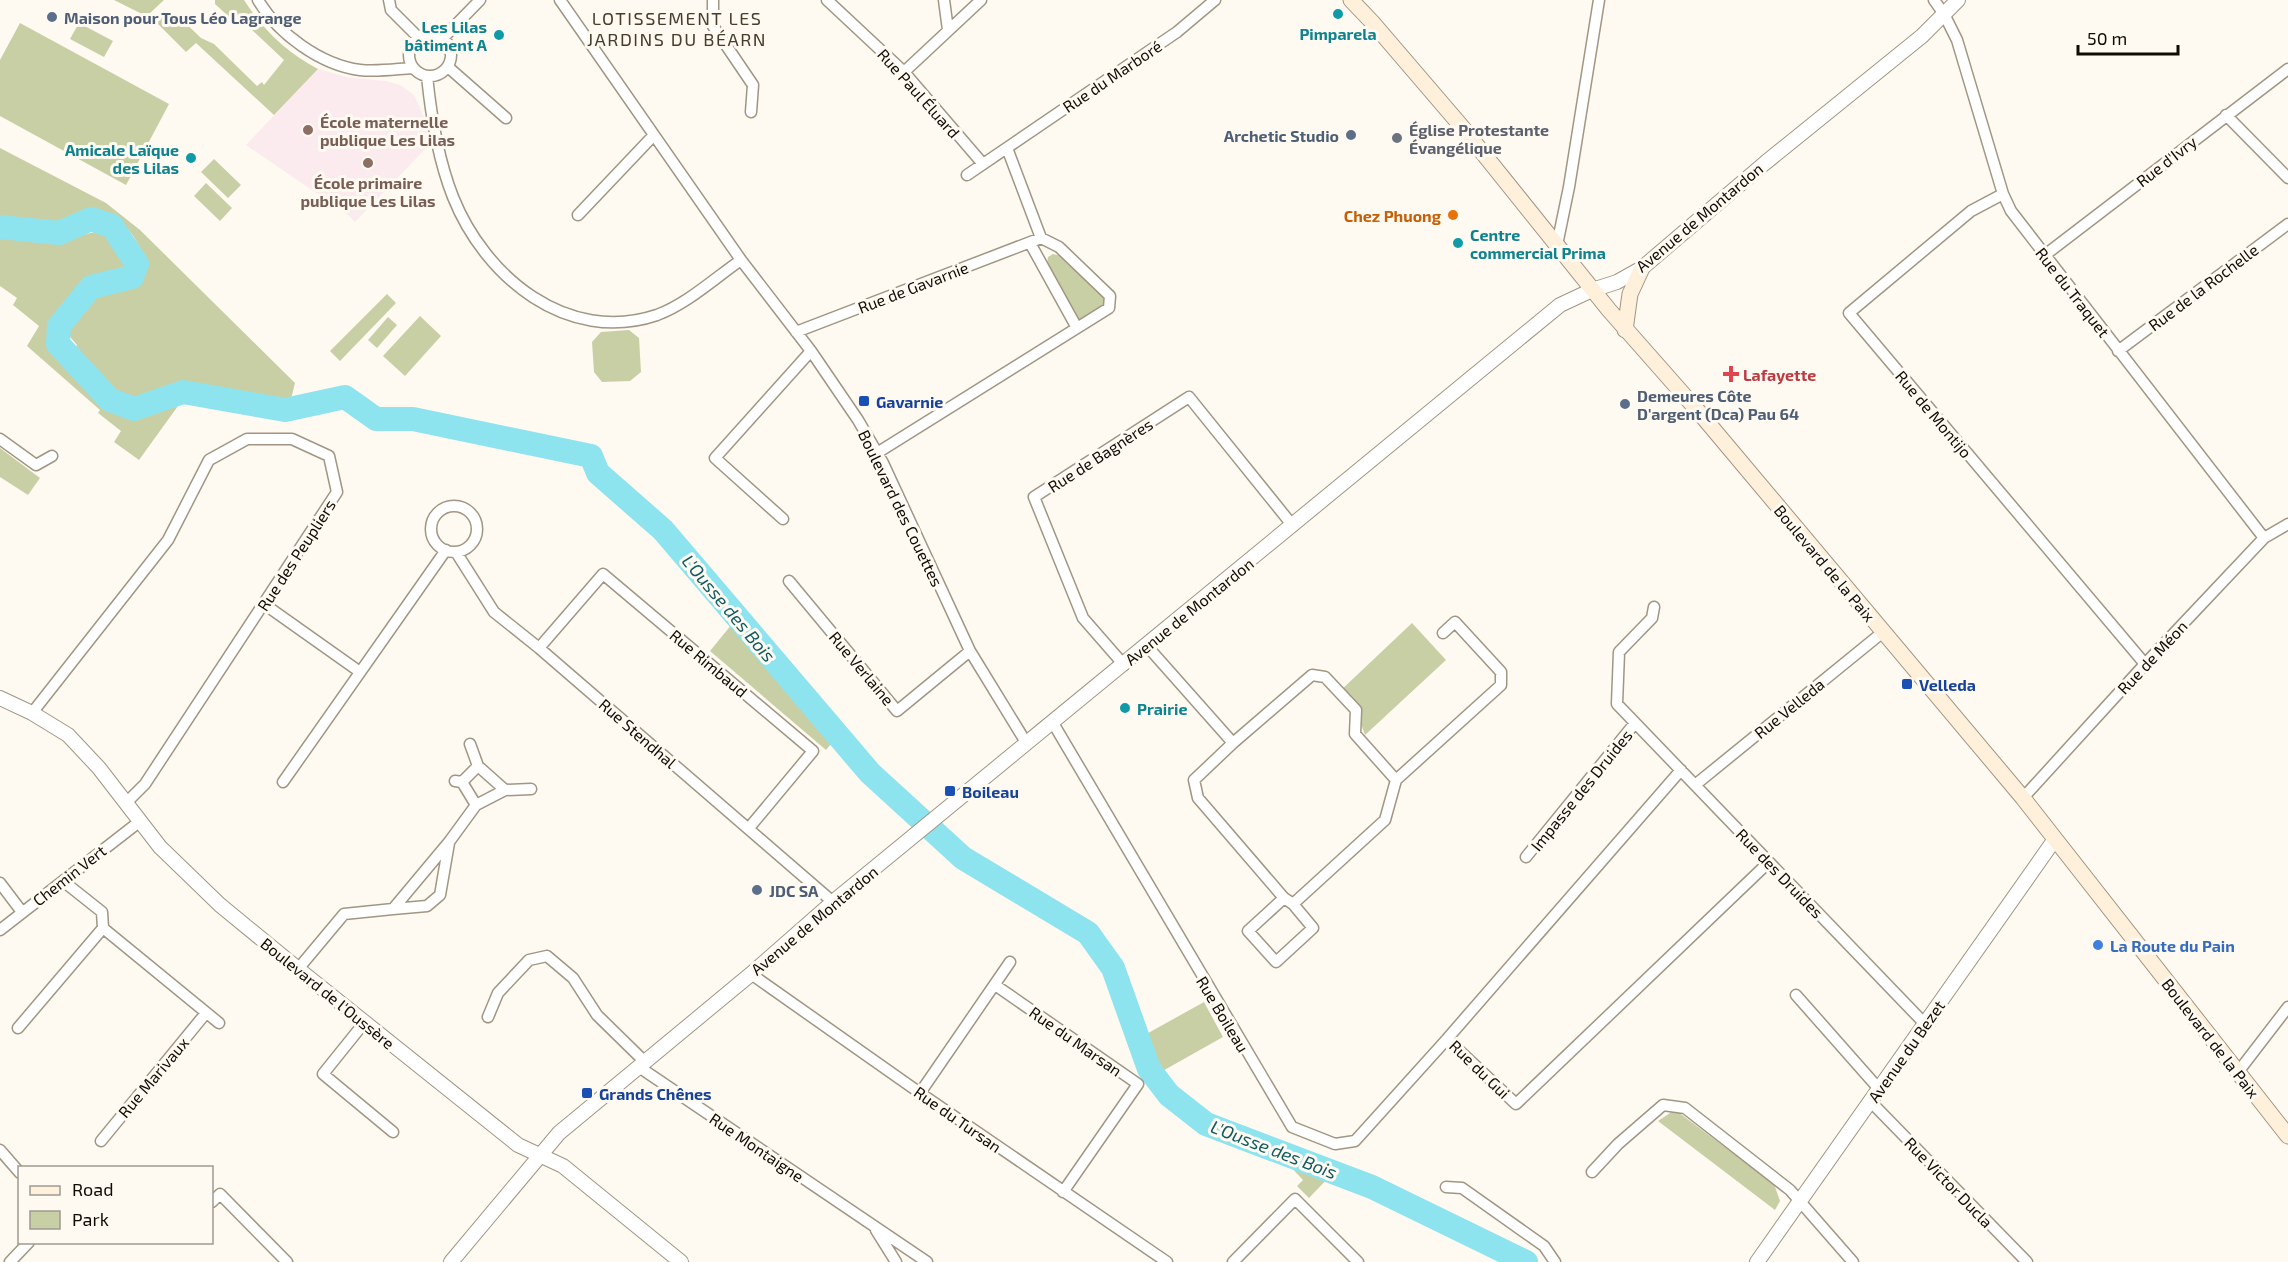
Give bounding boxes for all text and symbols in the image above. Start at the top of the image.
district label: LOTISSEMENT LES JARDINS DU BÉARN [587,7,767,50]
marker: Pimparela [1331,7,1345,21]
place label: Maison pour Tous Léo Lagrange [64,8,301,27]
marker: Maison pour Tous Léo Lagrange [45,10,59,24]
place label: Les Lilas bâtiment A [405,17,488,54]
scale bar [2078,18,2178,56]
place label: Pimparela [1299,24,1377,43]
text: 50 m [2087,27,2127,49]
marker: Les Lilas bâtiment A [492,28,506,42]
street label: Rue du Marboré [1059,36,1165,116]
street label: Rue Paul Éluard [874,44,964,142]
place label: École maternelle publique Les Lilas [320,112,455,149]
place label: Église Protestante Évangélique [1409,120,1549,157]
marker: École maternelle publique Les Lilas [301,123,315,137]
place label: Archetic Studio [1224,126,1339,145]
marker: Archetic Studio [1344,128,1358,142]
marker: Église Protestante Évangélique [1390,131,1404,145]
street label: Rue d'Ivry [2132,131,2200,190]
place label: Amicale Laïque des Lilas [65,140,179,177]
marker: Amicale Laïque des Lilas [184,151,198,165]
marker: École primaire publique Les Lilas [361,156,375,170]
street label: Avenue de Montardon [1632,158,1766,276]
place label: École primaire publique Les Lilas [300,173,436,210]
place label: Chez Phuong [1344,206,1442,225]
marker: Chez Phuong [1446,208,1460,222]
place label: Centre commercial Prima [1470,225,1606,262]
marker: Centre commercial Prima [1451,236,1465,250]
street label: Rue de la Rochelle [2144,240,2262,334]
street label: Rue du Traquet [2032,243,2114,341]
street label: Rue de Gavarnie [855,257,971,317]
place label: Lafayette [1743,365,1816,385]
street label: Rue de Montijo [1891,366,1976,462]
marker: Lafayette [1724,367,1738,381]
place label: Demeures Côte D'argent (Dca) Pau 64 [1637,386,1799,423]
place label: Gavarnie [876,392,943,411]
marker: Gavarnie [857,394,871,408]
marker: Demeures Côte D'argent (Dca) Pau 64 [1618,397,1632,411]
street label: Rue de Bagnères [1044,414,1156,496]
street label: Boulevard des Couettes [855,427,947,589]
street label: Rue des Peupliers [253,496,339,614]
street label: Boulevard de la Paix [1771,501,1880,626]
water label: L'Ousse des Bois [678,550,780,666]
street label: Avenue de Montardon [1121,553,1257,669]
street label: Rue de Méon [2113,616,2191,698]
street label: Rue Rimbaud [666,625,752,701]
street label: Rue Verlaine [826,627,898,709]
street label: Rue Velleda [1750,674,1828,742]
place label: Velleda [1919,675,1976,694]
marker: Velleda [1900,677,1914,691]
street label: Rue Stendhal [596,694,681,772]
place label: Prairie [1137,699,1187,718]
marker: Prairie [1118,701,1132,715]
street label: Impasse des Druides [1526,726,1636,854]
place label: Boileau [962,782,1019,801]
marker: Boileau [943,784,957,798]
street label: Rue des Druides [1733,824,1827,922]
street label: Chemin Vert [29,841,109,909]
street label: Avenue de Montardon [747,861,881,979]
place label: JDC SA [769,881,819,900]
marker: JDC SA [750,883,764,897]
street label: Boulevard de l'Oussère [257,933,399,1053]
place label: La Route du Pain [2110,936,2235,955]
marker: La Route du Pain [2091,938,2105,952]
street label: Rue Boileau [1193,973,1253,1055]
street label: Boulevard de la Paix [2158,974,2264,1102]
street label: Avenue du Bezet [1864,996,1948,1106]
street label: Rue du Marsan [1026,1002,1126,1080]
street label: Rue Marivaux [114,1033,192,1121]
street label: Rue du Gui [1446,1036,1514,1102]
street label: Rue du Tursan [911,1082,1005,1156]
place label: Grands Chênes [599,1084,712,1103]
marker: Grands Chênes [580,1086,594,1100]
street label: Rue Montaigne [706,1109,808,1185]
water label: L'Ousse des Bois [1208,1115,1340,1183]
street label: Rue Victor Ducla [1901,1133,1997,1231]
legend [18,1166,213,1244]
text: Road [72,1178,113,1200]
text: Park [72,1208,109,1230]

